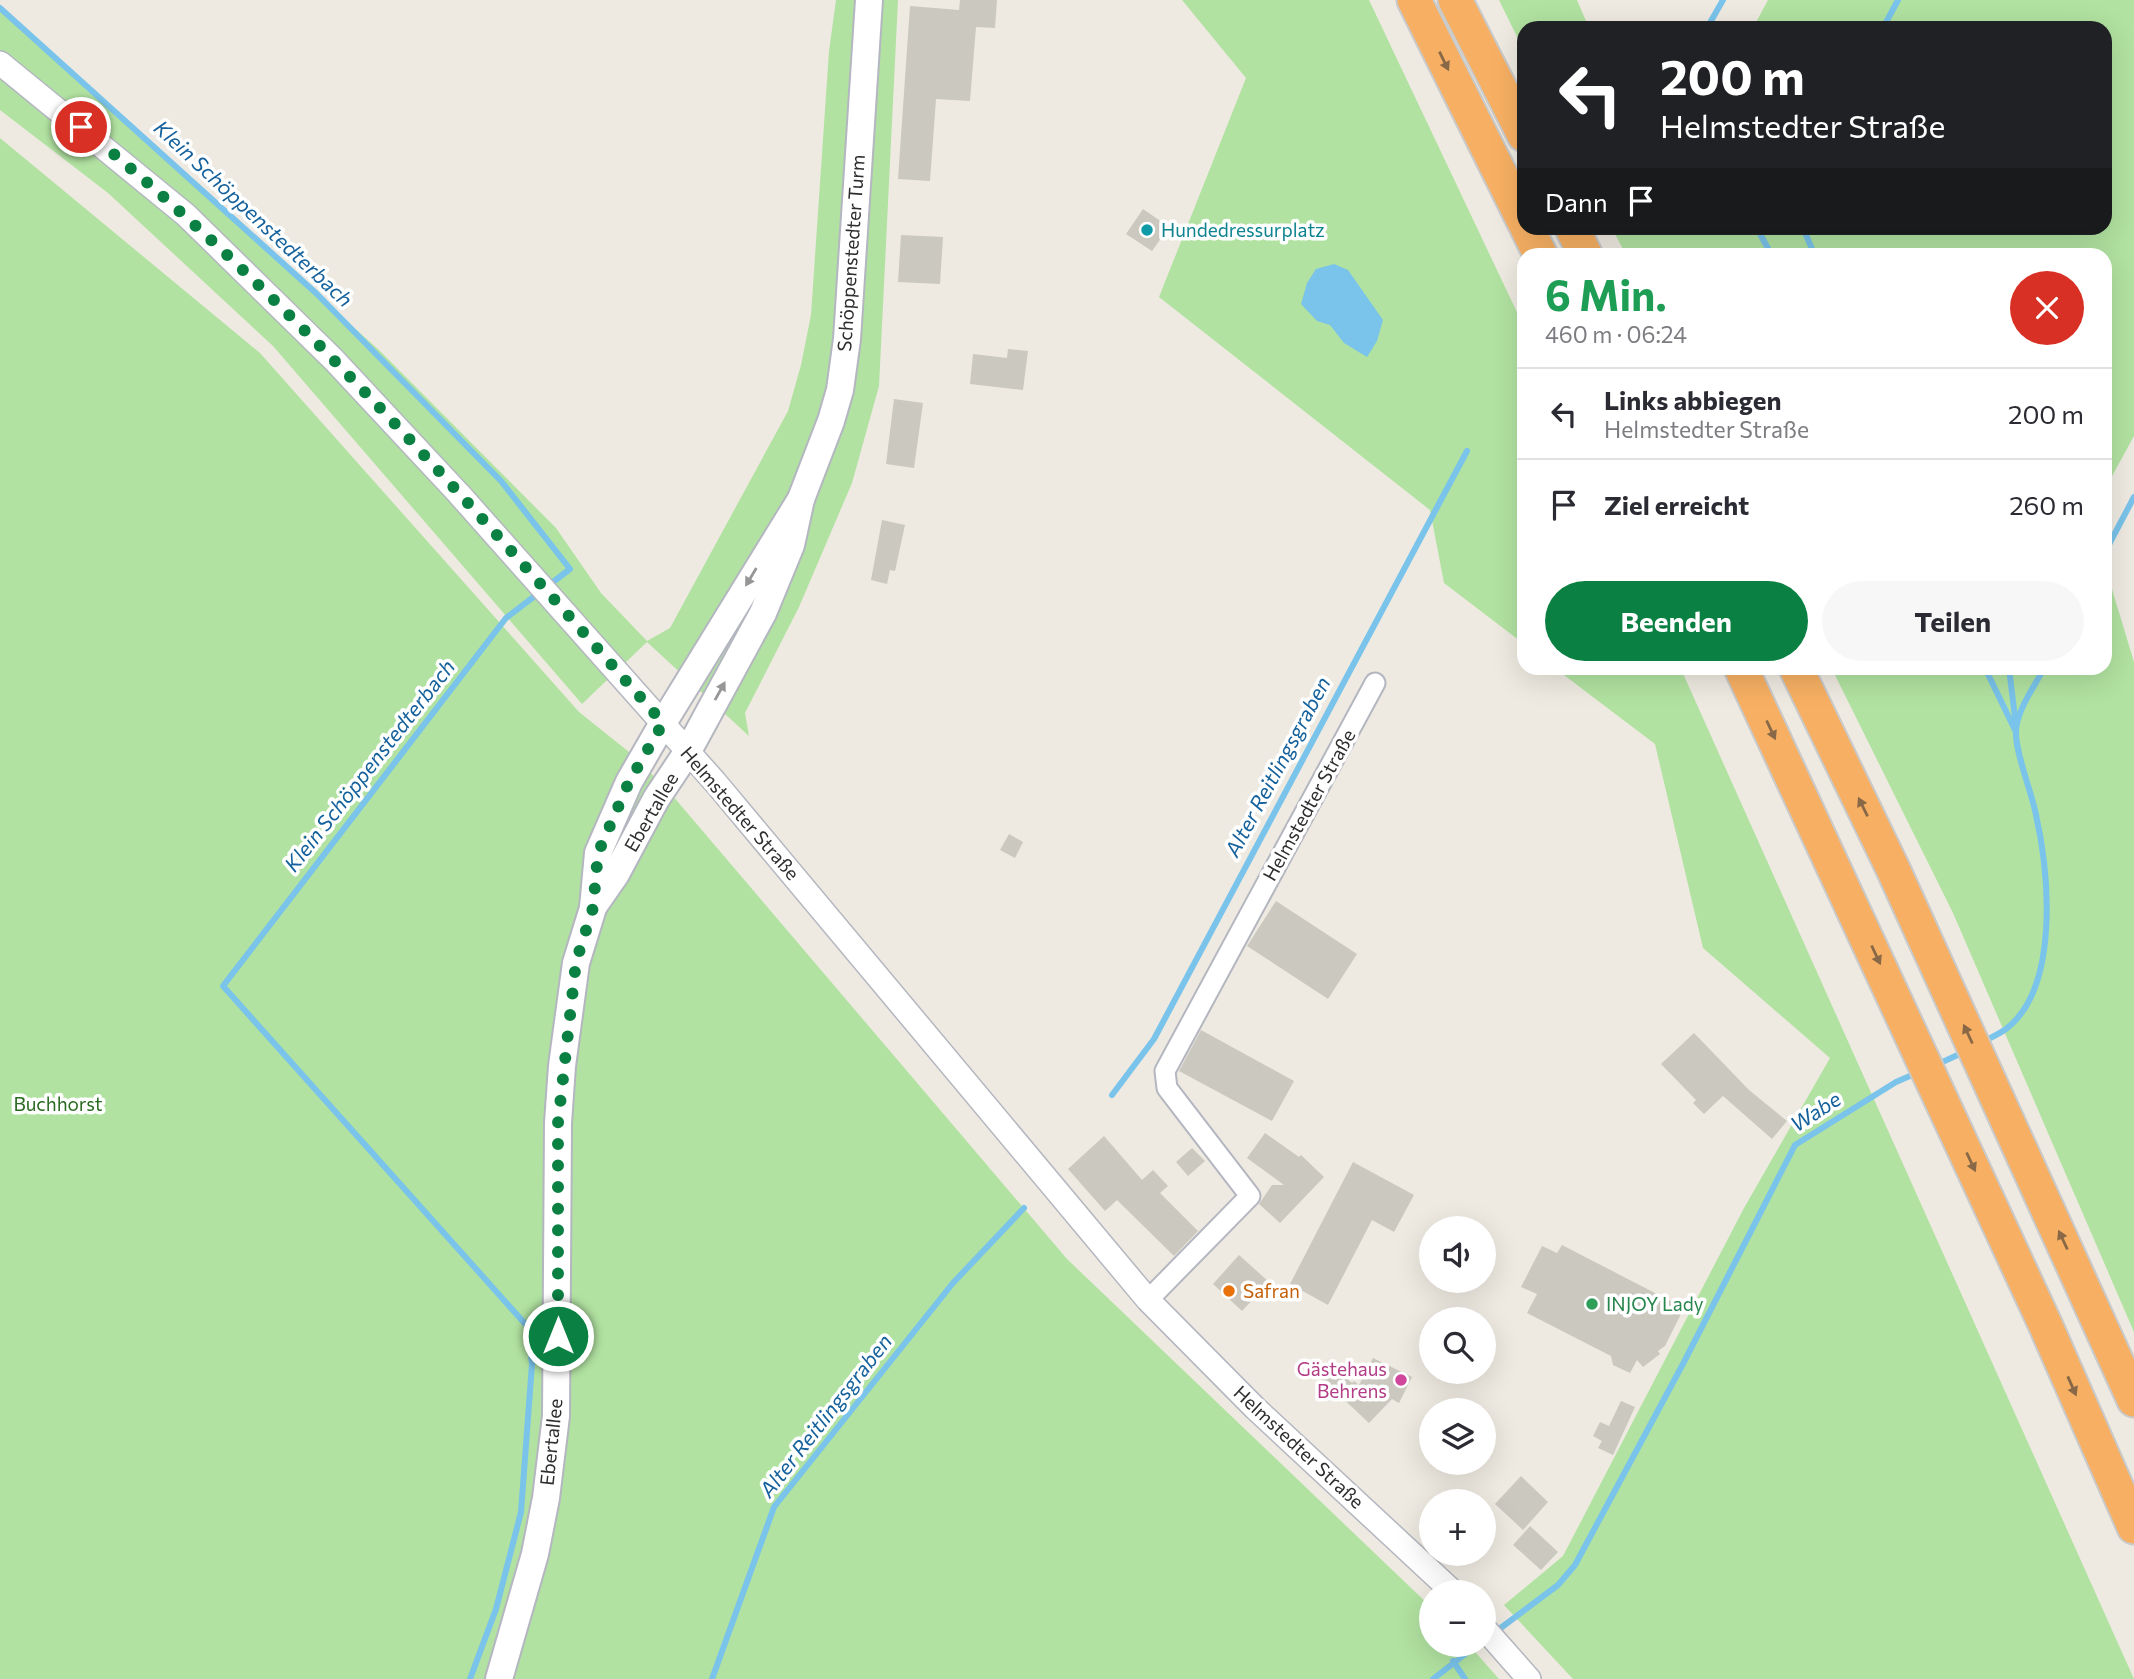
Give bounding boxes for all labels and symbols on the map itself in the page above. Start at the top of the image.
one-way arrow [1439,51,1450,71]
pin [51,97,111,157]
water label: Klein Schöppenstedterbach [150,114,358,311]
street label: Schöppenstedter Turm [832,154,869,352]
place label: Hundedressurplatz [1161,218,1325,241]
marker: Hundedressurplatz [1139,222,1155,238]
one-way arrow [745,568,757,587]
water label: Klein Schöppenstedterbach [278,654,459,876]
water label: Alter Reitlingsgraben [1218,672,1335,861]
one-way arrow [714,682,726,701]
one-way arrow [1765,720,1776,740]
street label: Helmstedter Straße [1257,725,1360,884]
street label: Helmstedter Straße [676,741,805,884]
street label: Ebertallee [619,768,682,855]
one-way arrow [1857,797,1869,817]
one-way arrow [1870,945,1882,965]
one-way arrow [1963,1024,1974,1044]
water label: Wabe [1785,1085,1845,1136]
park label: Buchhorst [13,1092,103,1115]
one-way arrow [1965,1152,1977,1172]
one-way arrow [2057,1230,2068,1251]
place label: Safran [1243,1279,1300,1302]
marker: Safran [1221,1283,1237,1299]
place label: INJOY Lady [1606,1292,1704,1315]
marker: INJOY Lady [1584,1296,1600,1312]
position arrow [521,1299,595,1373]
water label: Alter Reitlingsgraben [753,1329,896,1502]
place label: Gästehaus Behrens [1297,1357,1387,1402]
marker: Gästehaus Behrens [1393,1372,1409,1388]
one-way arrow [2066,1376,2078,1396]
street label: Helmstedter Straße [1230,1380,1369,1513]
street label: Ebertallee [534,1397,567,1487]

